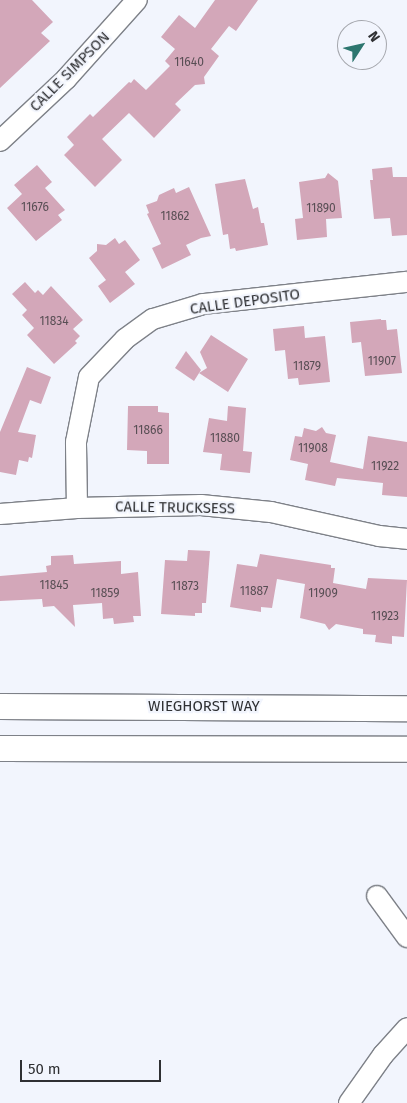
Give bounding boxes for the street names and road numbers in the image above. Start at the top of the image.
street label: CALLE SIMPSON [26,28,114,116]
street label: CALLE DEPOSITO [189,285,301,319]
street label: CALLE TRUCKSESS [115,498,235,518]
street label: WIEGHORST WAY [148,698,260,716]

